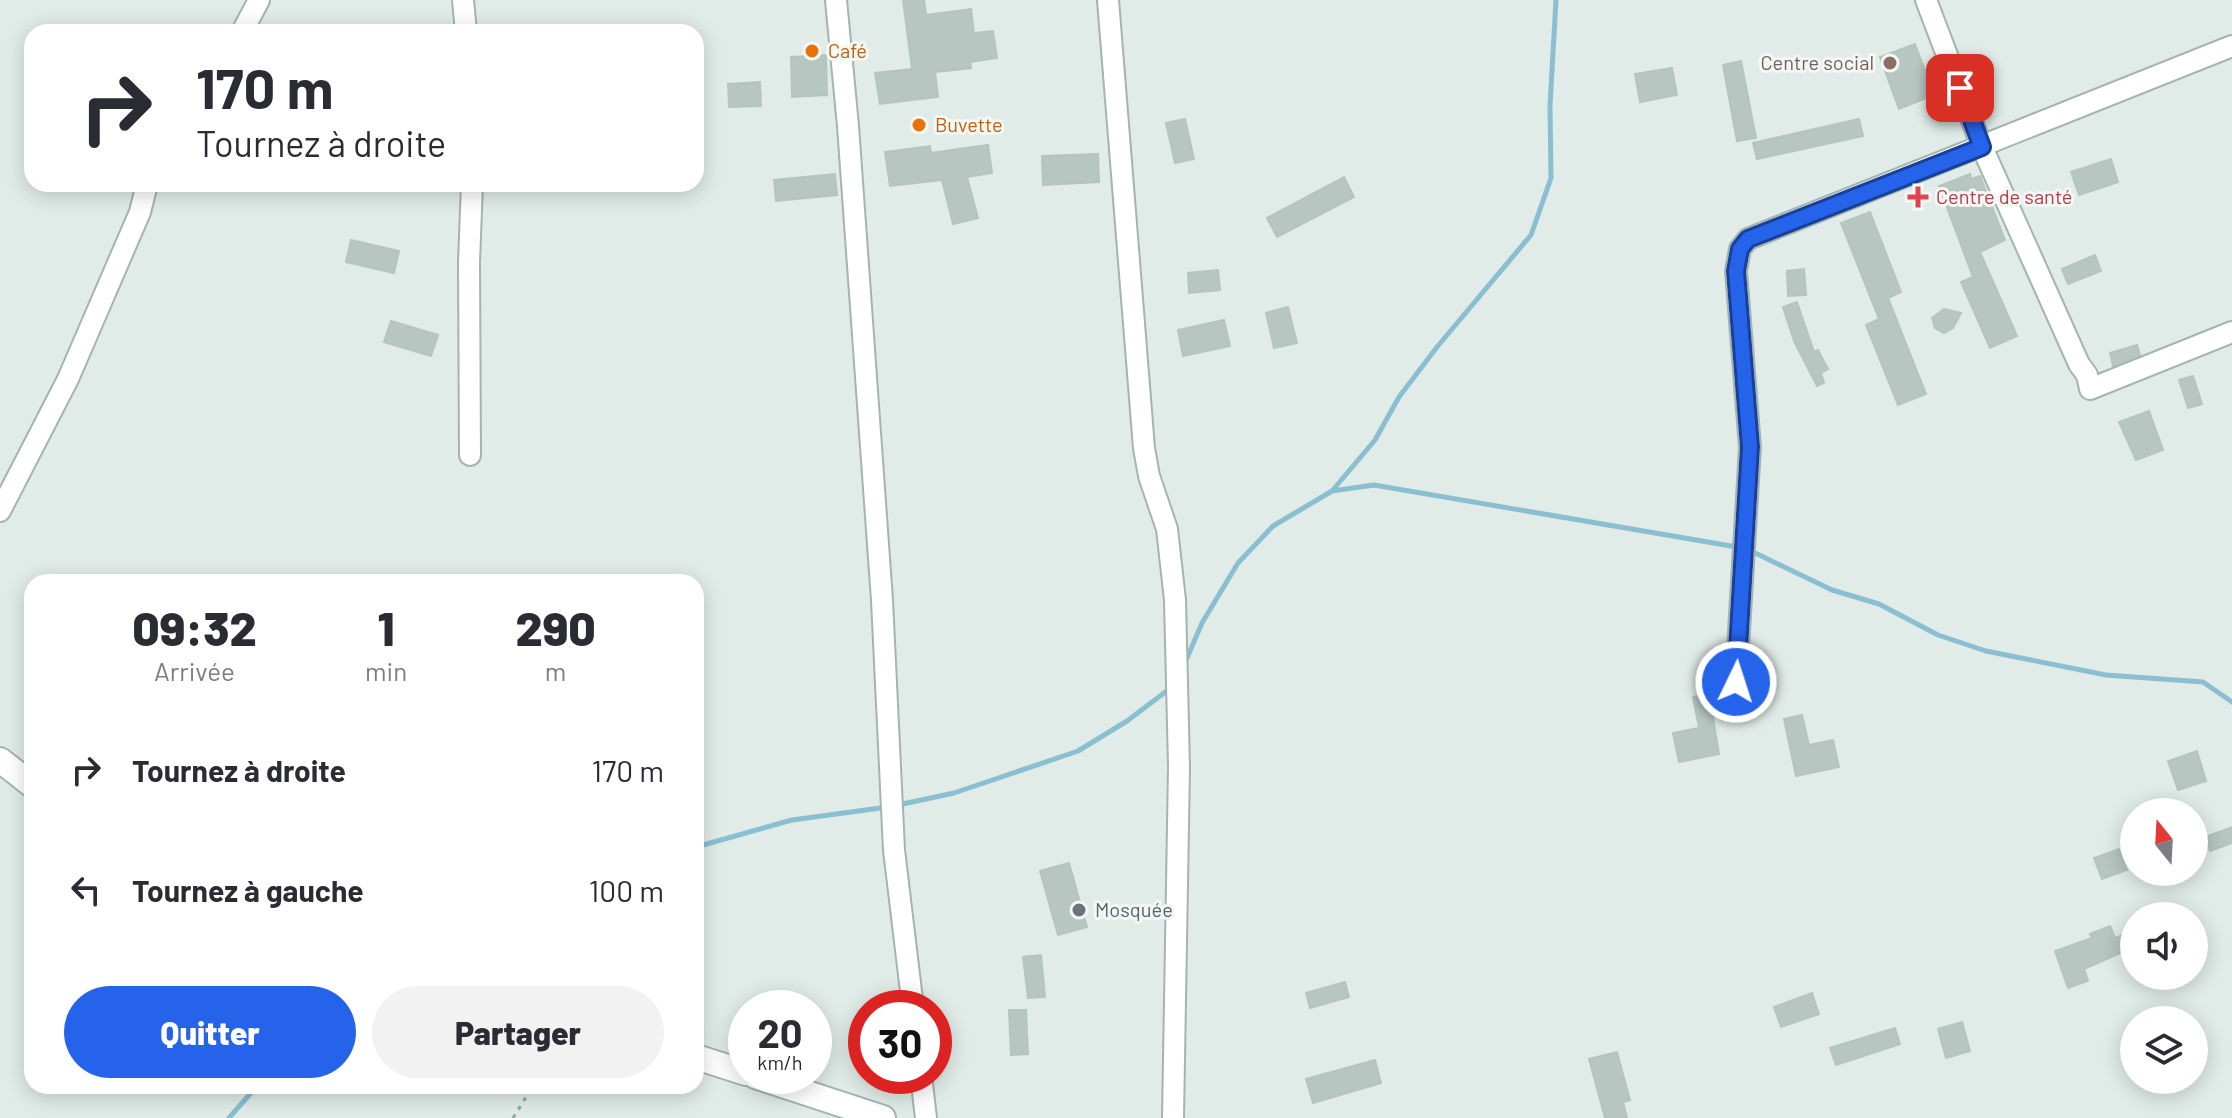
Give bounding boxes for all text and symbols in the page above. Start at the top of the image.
place label: Café [828,38,867,62]
marker: Café [803,42,821,60]
place label: Centre social [1760,50,1874,74]
text: 170 m [196,53,333,120]
marker: Centre social [1881,54,1899,72]
pin [1926,54,1994,122]
icon: right [64,56,168,160]
icon: arrive [1938,66,1982,110]
place label: Buvette [935,112,1003,136]
marker: Buvette [910,116,928,134]
text: Tournez à droite [196,121,446,164]
place label: Centre de santé [1936,184,2073,208]
marker: Centre de santé [1907,186,1929,208]
text: 09:32 [132,598,257,656]
text: 1 [378,598,395,656]
text: 290 [515,598,596,656]
position arrow [1694,640,1778,724]
text: Arrivée [154,655,235,686]
text: min [365,655,407,686]
text: m [545,655,566,686]
icon: right [64,748,108,792]
text: Tournez à droite [132,752,346,788]
text: 170 m [592,752,664,788]
north arrow [2120,798,2208,886]
map controls [2120,798,2208,1094]
icon: left [64,868,108,912]
text: Tournez à gauche [132,872,364,908]
text: 100 m [589,872,664,908]
place label: Mosquée [1095,897,1173,921]
marker: Mosquée [1070,901,1088,919]
button: sound [2120,902,2208,990]
button: Quitter [64,986,356,1078]
button: Partager [372,986,664,1078]
speed limit sign: 30 [848,990,952,1094]
button: layers [2120,1006,2208,1094]
text: 20 [757,1008,803,1056]
text: km/h [757,1050,803,1074]

